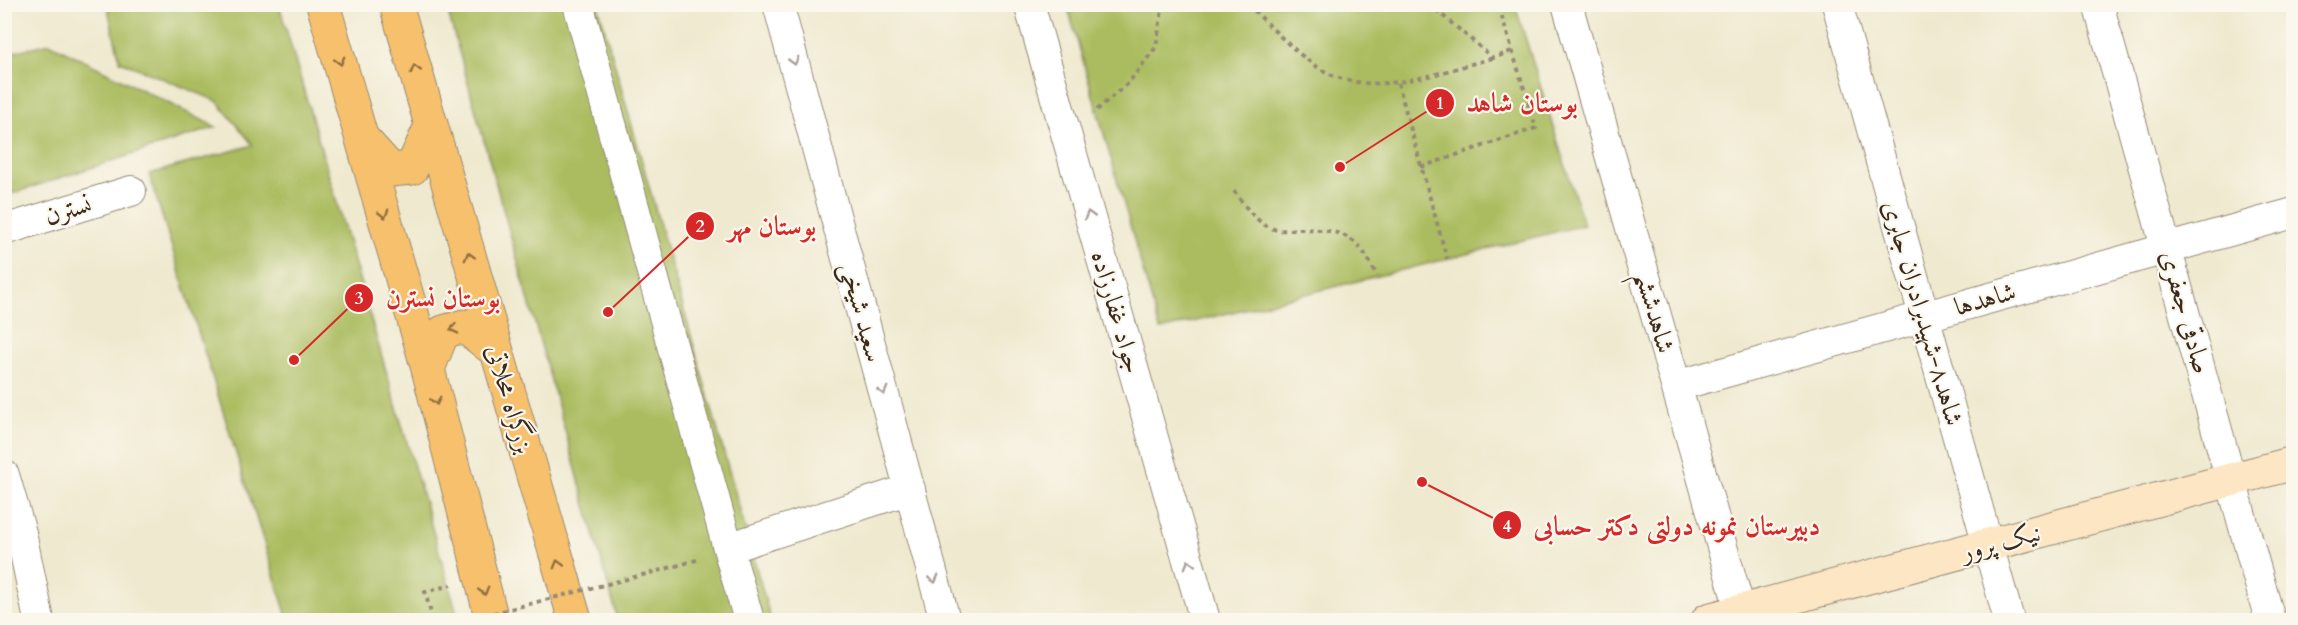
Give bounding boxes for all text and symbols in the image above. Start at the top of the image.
one-way arrow [332,56,345,66]
one-way arrow [786,56,799,66]
one-way arrow [410,64,422,75]
callout: بوستان شاهد [1425,80,1590,125]
text: بوستان شاهد [1466,85,1578,122]
text: 1 [1435,91,1445,116]
street label: نسترن [40,186,96,234]
street label: شاهد۸-شهیدبرادران جابری [1874,196,1972,430]
callout: بوستان مهر [685,203,828,248]
one-way arrow [377,208,389,219]
text: بوستان مهر [725,208,816,245]
one-way arrow [1084,210,1096,221]
text: 2 [695,214,705,239]
street label: صادقی جعفری [2152,246,2220,378]
street label: جواد غفارزاده [1083,247,1151,377]
one-way arrow [464,251,476,262]
street label: سعید شیخی [832,258,892,366]
street label: شاهدششم [1619,267,1683,359]
street label: شاهدها [1950,274,2020,324]
callout: بوستان نسترن [344,275,512,320]
text: بوستان نسترن [386,280,500,317]
text: 3 [354,286,364,311]
one-way arrow [449,321,459,334]
street label: بزرگراه محلاتی [478,340,542,458]
one-way arrow [876,385,888,396]
one-way arrow [429,396,442,406]
callout: دبیرستان نمونه دولتی دکتر حسابی [1492,503,1833,548]
text: دبیرستان نمونه دولتی دکتر حسابی [1532,508,1821,545]
text: 4 [1502,514,1512,539]
street label: نیک پرور [1954,515,2045,570]
one-way arrow [553,559,565,570]
one-way arrow [1183,559,1196,569]
one-way arrow [927,573,939,584]
one-way arrow [477,585,489,595]

